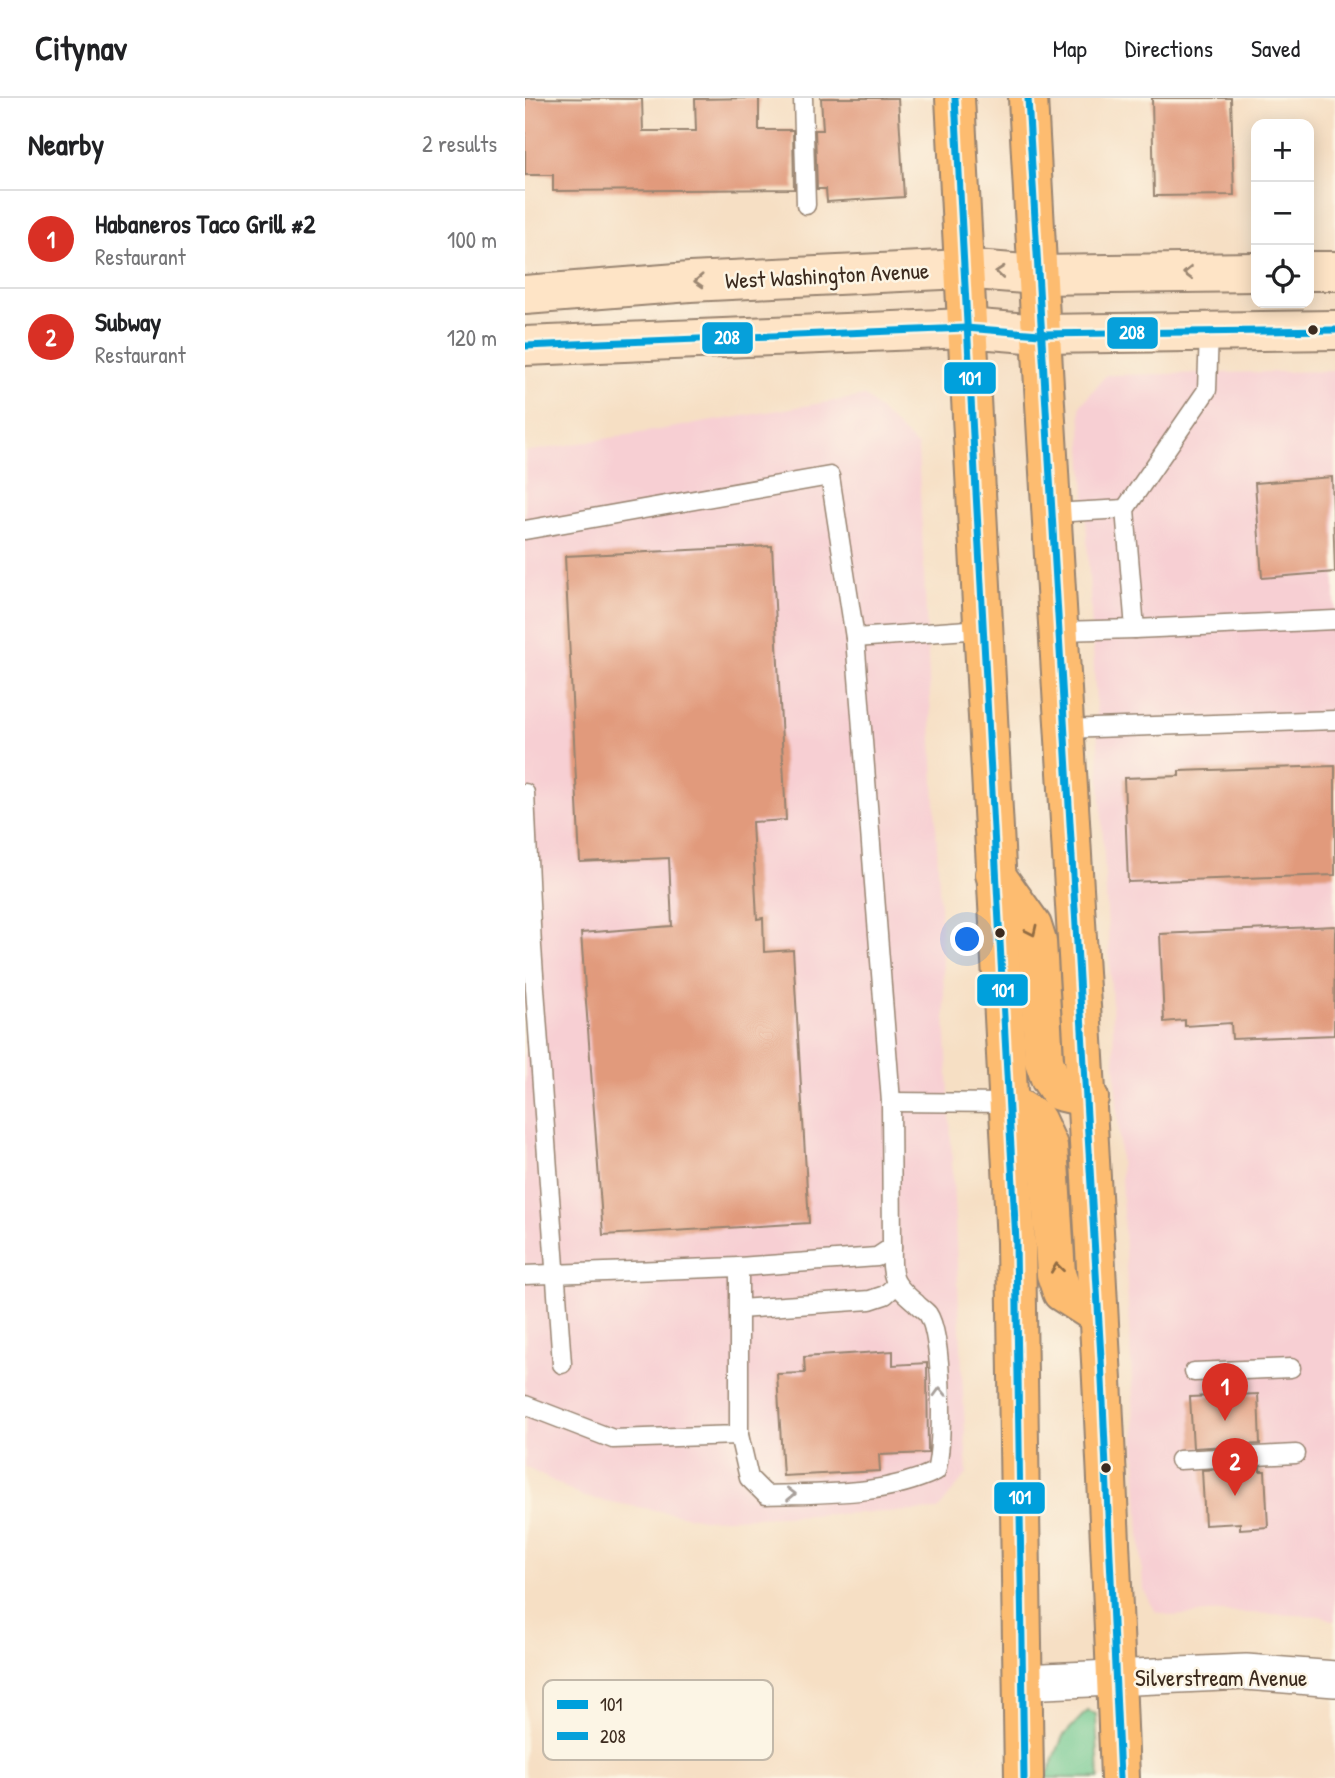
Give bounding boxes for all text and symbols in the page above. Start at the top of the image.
text: Citynav [35,26,127,70]
text: Map [1053,32,1087,64]
text: Directions [1125,32,1213,64]
text: Saved [1251,32,1300,64]
map controls [1251,119,1314,308]
button: + [1251,119,1314,182]
text: Nearby [28,124,104,164]
text: 2 results [422,128,497,159]
button: − [1251,182,1314,245]
text: Habaneros Taco Grill #2 [95,206,315,241]
text: 1 [47,224,55,255]
text: 100 m [447,224,497,255]
text: Restaurant [95,241,186,272]
button: locate [1251,245,1314,308]
street label: West Washington Avenue [724,254,930,296]
one-way arrow [994,265,1005,280]
one-way arrow [1182,265,1193,281]
one-way arrow [693,274,704,289]
text: Subway [95,304,161,339]
line badge: 208 [1106,316,1159,350]
text: 208 [1119,319,1145,345]
line badge: 208 [701,321,754,355]
text: 2 [46,322,56,353]
text: 120 m [447,322,497,353]
unlabelled marker [1306,323,1320,337]
text: 208 [714,324,740,350]
text: Restaurant [95,339,186,370]
line badge: 101 [943,361,997,395]
text: 101 [959,365,981,391]
your location [950,922,984,956]
one-way arrow [1024,924,1038,936]
unlabelled marker [993,926,1007,940]
line badge: 101 [976,973,1029,1007]
text: 101 [992,977,1014,1003]
one-way arrow [1049,1262,1064,1274]
pin: 1 [1202,1363,1248,1421]
one-way arrow [932,1387,947,1398]
pin: 2 [1212,1438,1258,1496]
unlabelled marker [1099,1461,1113,1475]
line badge: 101 [993,1481,1046,1515]
text: 101 [1009,1484,1031,1510]
one-way arrow [786,1486,797,1502]
street label: Silverstream Avenue [1135,1662,1307,1693]
legend [543,1680,773,1760]
text: 101 [600,1691,622,1717]
text: 208 [600,1723,626,1749]

